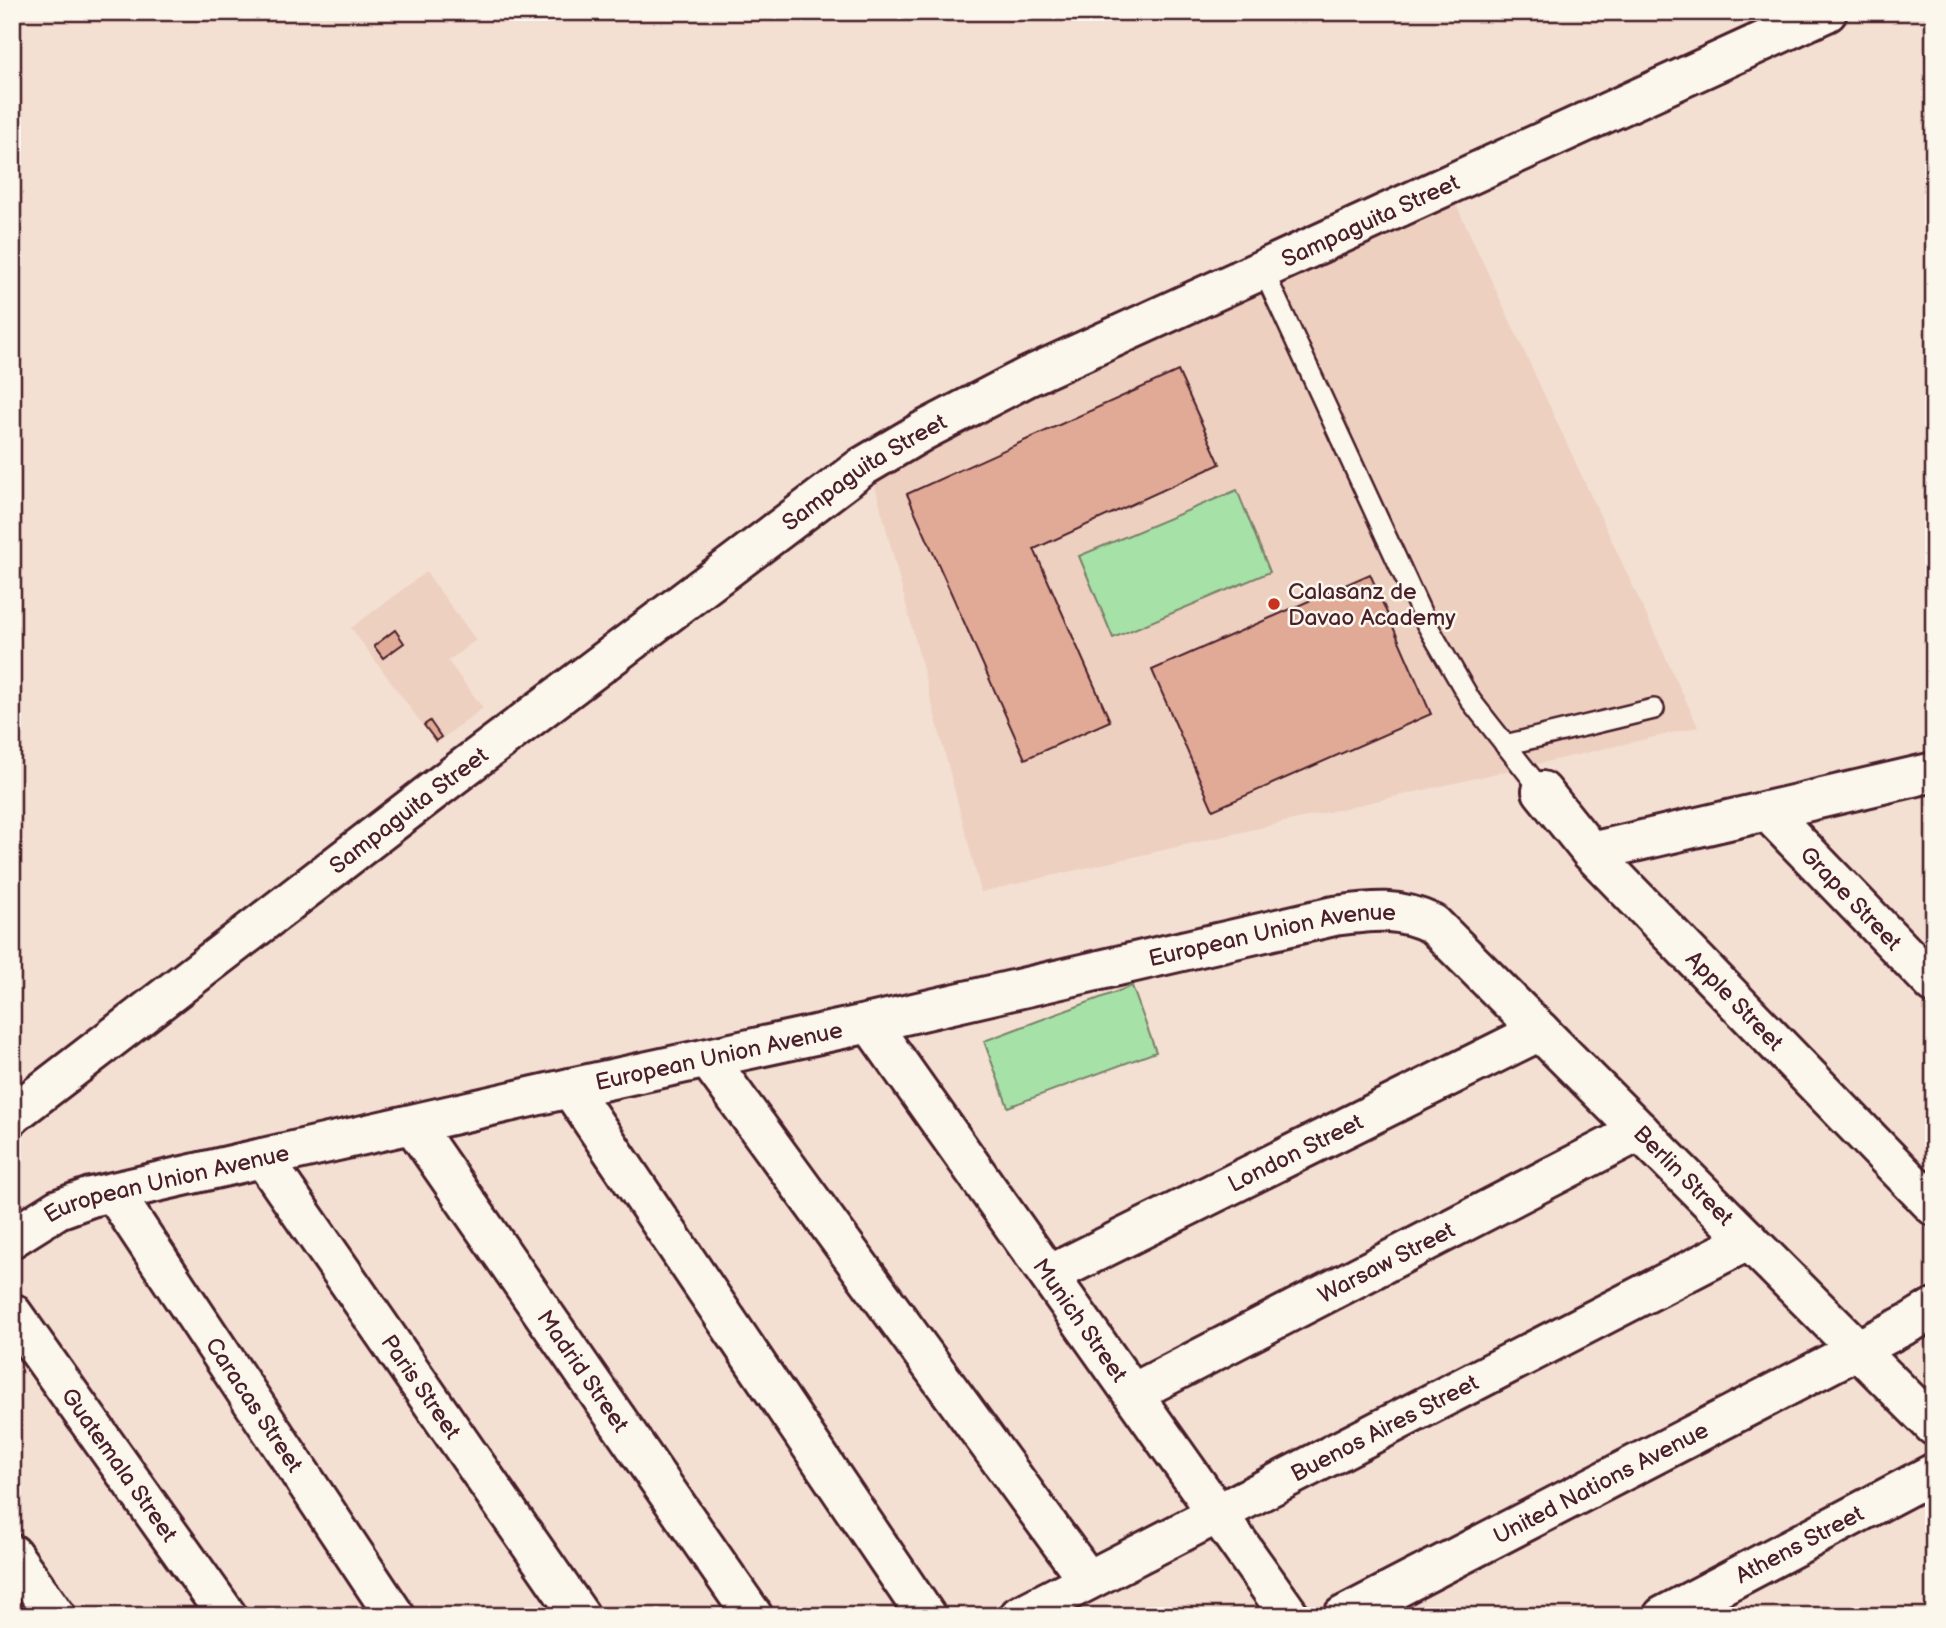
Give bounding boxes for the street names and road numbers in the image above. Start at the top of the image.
street label: Sampaguita Street [1277,169,1464,274]
street label: Sampaguita Street [777,408,952,537]
street label: Sampaguita Street [324,742,494,881]
street label: Grape Street [1794,841,1907,957]
street label: European Union Avenue [1146,899,1397,973]
street label: Apple Street [1679,945,1789,1057]
street label: European Union Avenue [593,1016,845,1097]
street label: London Street [1224,1108,1368,1199]
street label: Berlin Street [1627,1120,1739,1232]
street label: European Union Avenue [39,1139,292,1229]
street label: Warsaw Street [1314,1216,1460,1310]
street label: Munich Street [1026,1253,1133,1388]
street label: Madrid Street [530,1305,634,1438]
street label: Paris Street [375,1330,466,1445]
street label: Caracas Street [199,1332,308,1478]
street label: Buenos Aires Street [1286,1369,1483,1489]
street label: Guatemala Street [55,1383,183,1548]
street label: United Nations Avenue [1489,1416,1713,1551]
street label: Athens Street [1731,1500,1868,1590]

